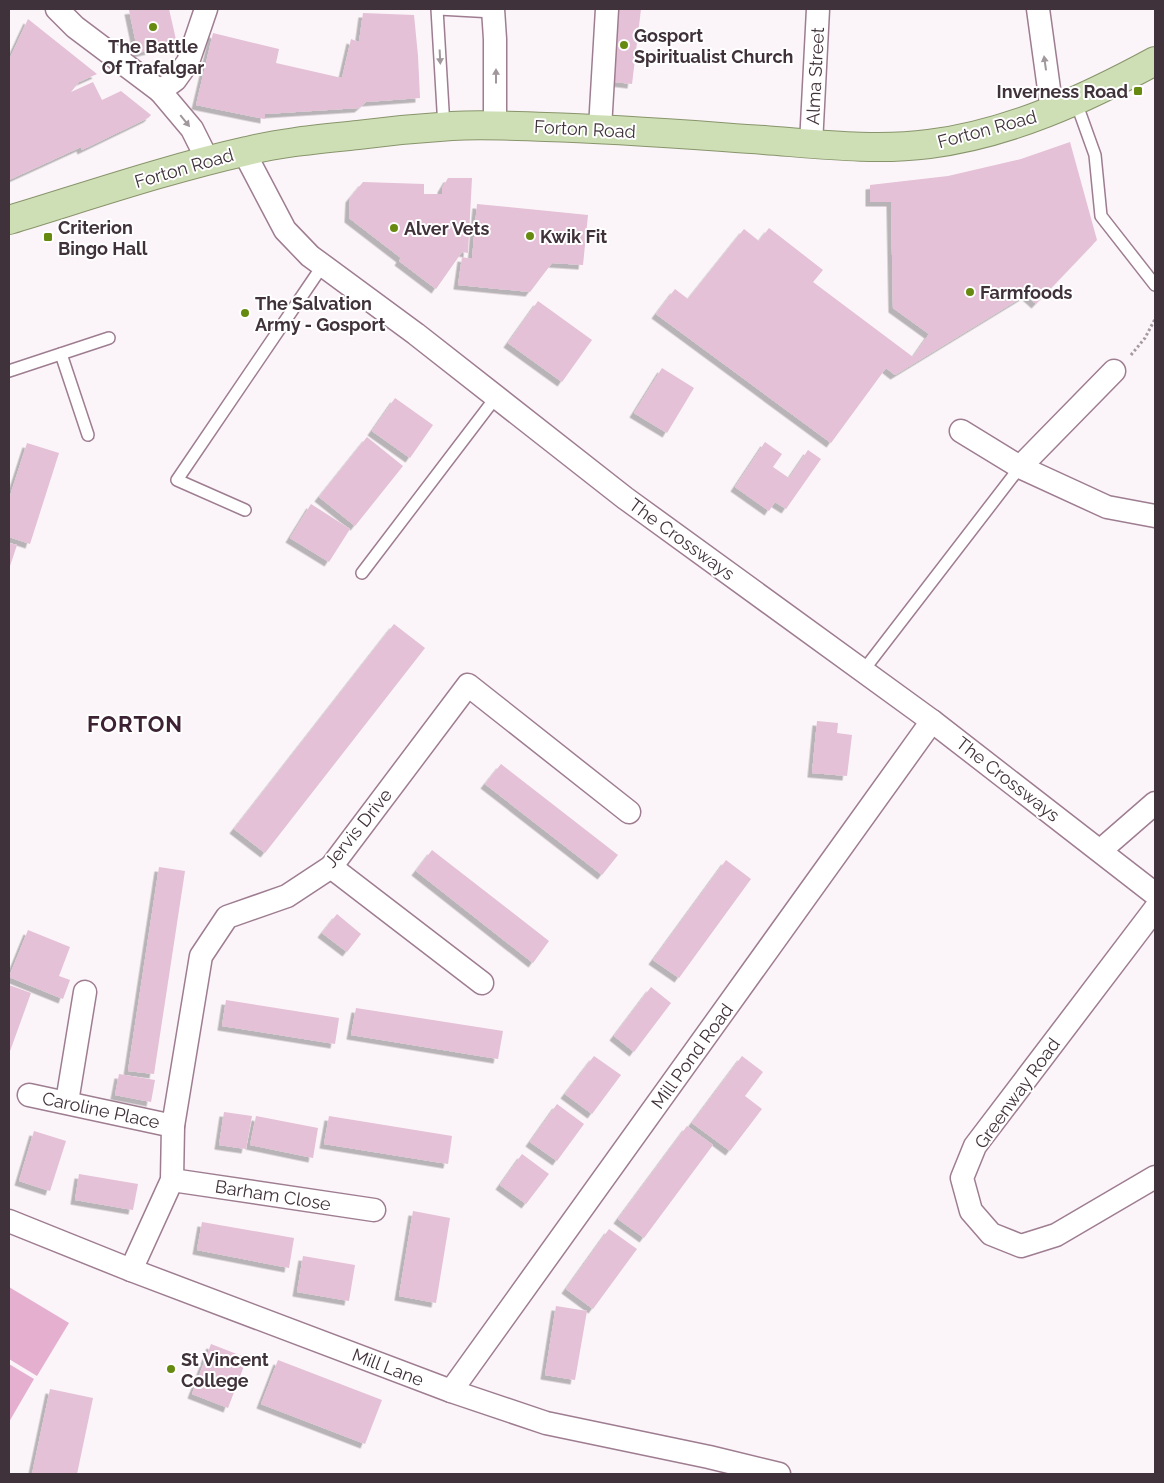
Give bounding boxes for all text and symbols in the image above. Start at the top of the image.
marker: The Battle Of Trafalgar [147,21,159,33]
place label: Gosport Spiritualist Church [634,25,794,67]
street label: Alma Street [802,27,828,125]
place label: The Battle Of Trafalgar [102,36,204,78]
marker: Gosport Spiritualist Church [618,39,630,51]
one-way arrow [436,50,444,66]
one-way arrow [1041,54,1049,70]
one-way arrow [492,68,500,84]
place label: Inverness Road [997,81,1128,102]
marker: Inverness Road [1132,85,1144,97]
street label: Forton Road [935,106,1039,152]
one-way arrow [180,114,191,127]
street label: Forton Road [534,116,636,142]
street label: Forton Road [132,144,236,192]
place label: Criterion Bingo Hall [58,217,148,259]
place label: Alver Vets [404,218,489,239]
marker: Alver Vets [388,222,400,234]
place label: Kwik Fit [540,226,607,247]
marker: Kwik Fit [524,230,536,242]
marker: Criterion Bingo Hall [42,231,54,243]
place label: Farmfoods [980,282,1073,303]
marker: Farmfoods [964,286,976,298]
place label: The Salvation Army - Gosport [255,293,385,335]
marker: The Salvation Army - Gosport [239,307,251,319]
street label: The Crossways [625,494,739,584]
district label: FORTON [87,711,183,737]
street label: The Crossways [952,732,1064,826]
street label: Jervis Drive [320,784,396,872]
street label: Mill Pond Road [647,999,737,1113]
street label: Greenway Road [970,1034,1064,1152]
street label: Caroline Place [40,1087,162,1133]
street label: Barham Close [214,1175,333,1215]
street label: Mill Lane [349,1344,427,1390]
place label: St Vincent College [181,1349,269,1391]
marker: St Vincent College [165,1363,177,1375]

